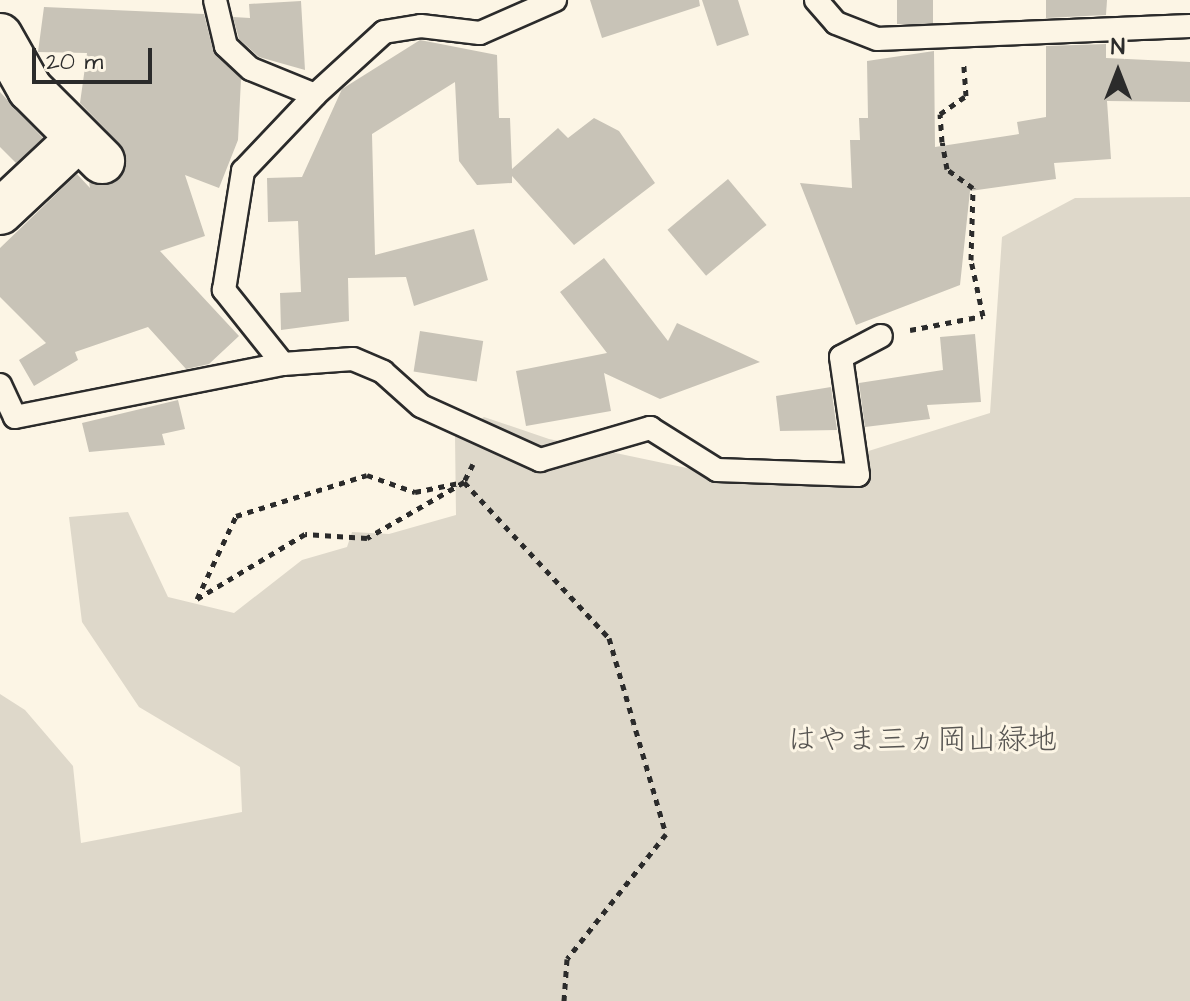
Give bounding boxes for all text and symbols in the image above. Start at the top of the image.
scale bar [36,32,156,82]
north arrow [1078,32,1158,112]
text: N [1111,32,1125,63]
text: 20 m [46,45,103,79]
park label: はやま三ヵ岡山緑地 [787,722,1057,758]

